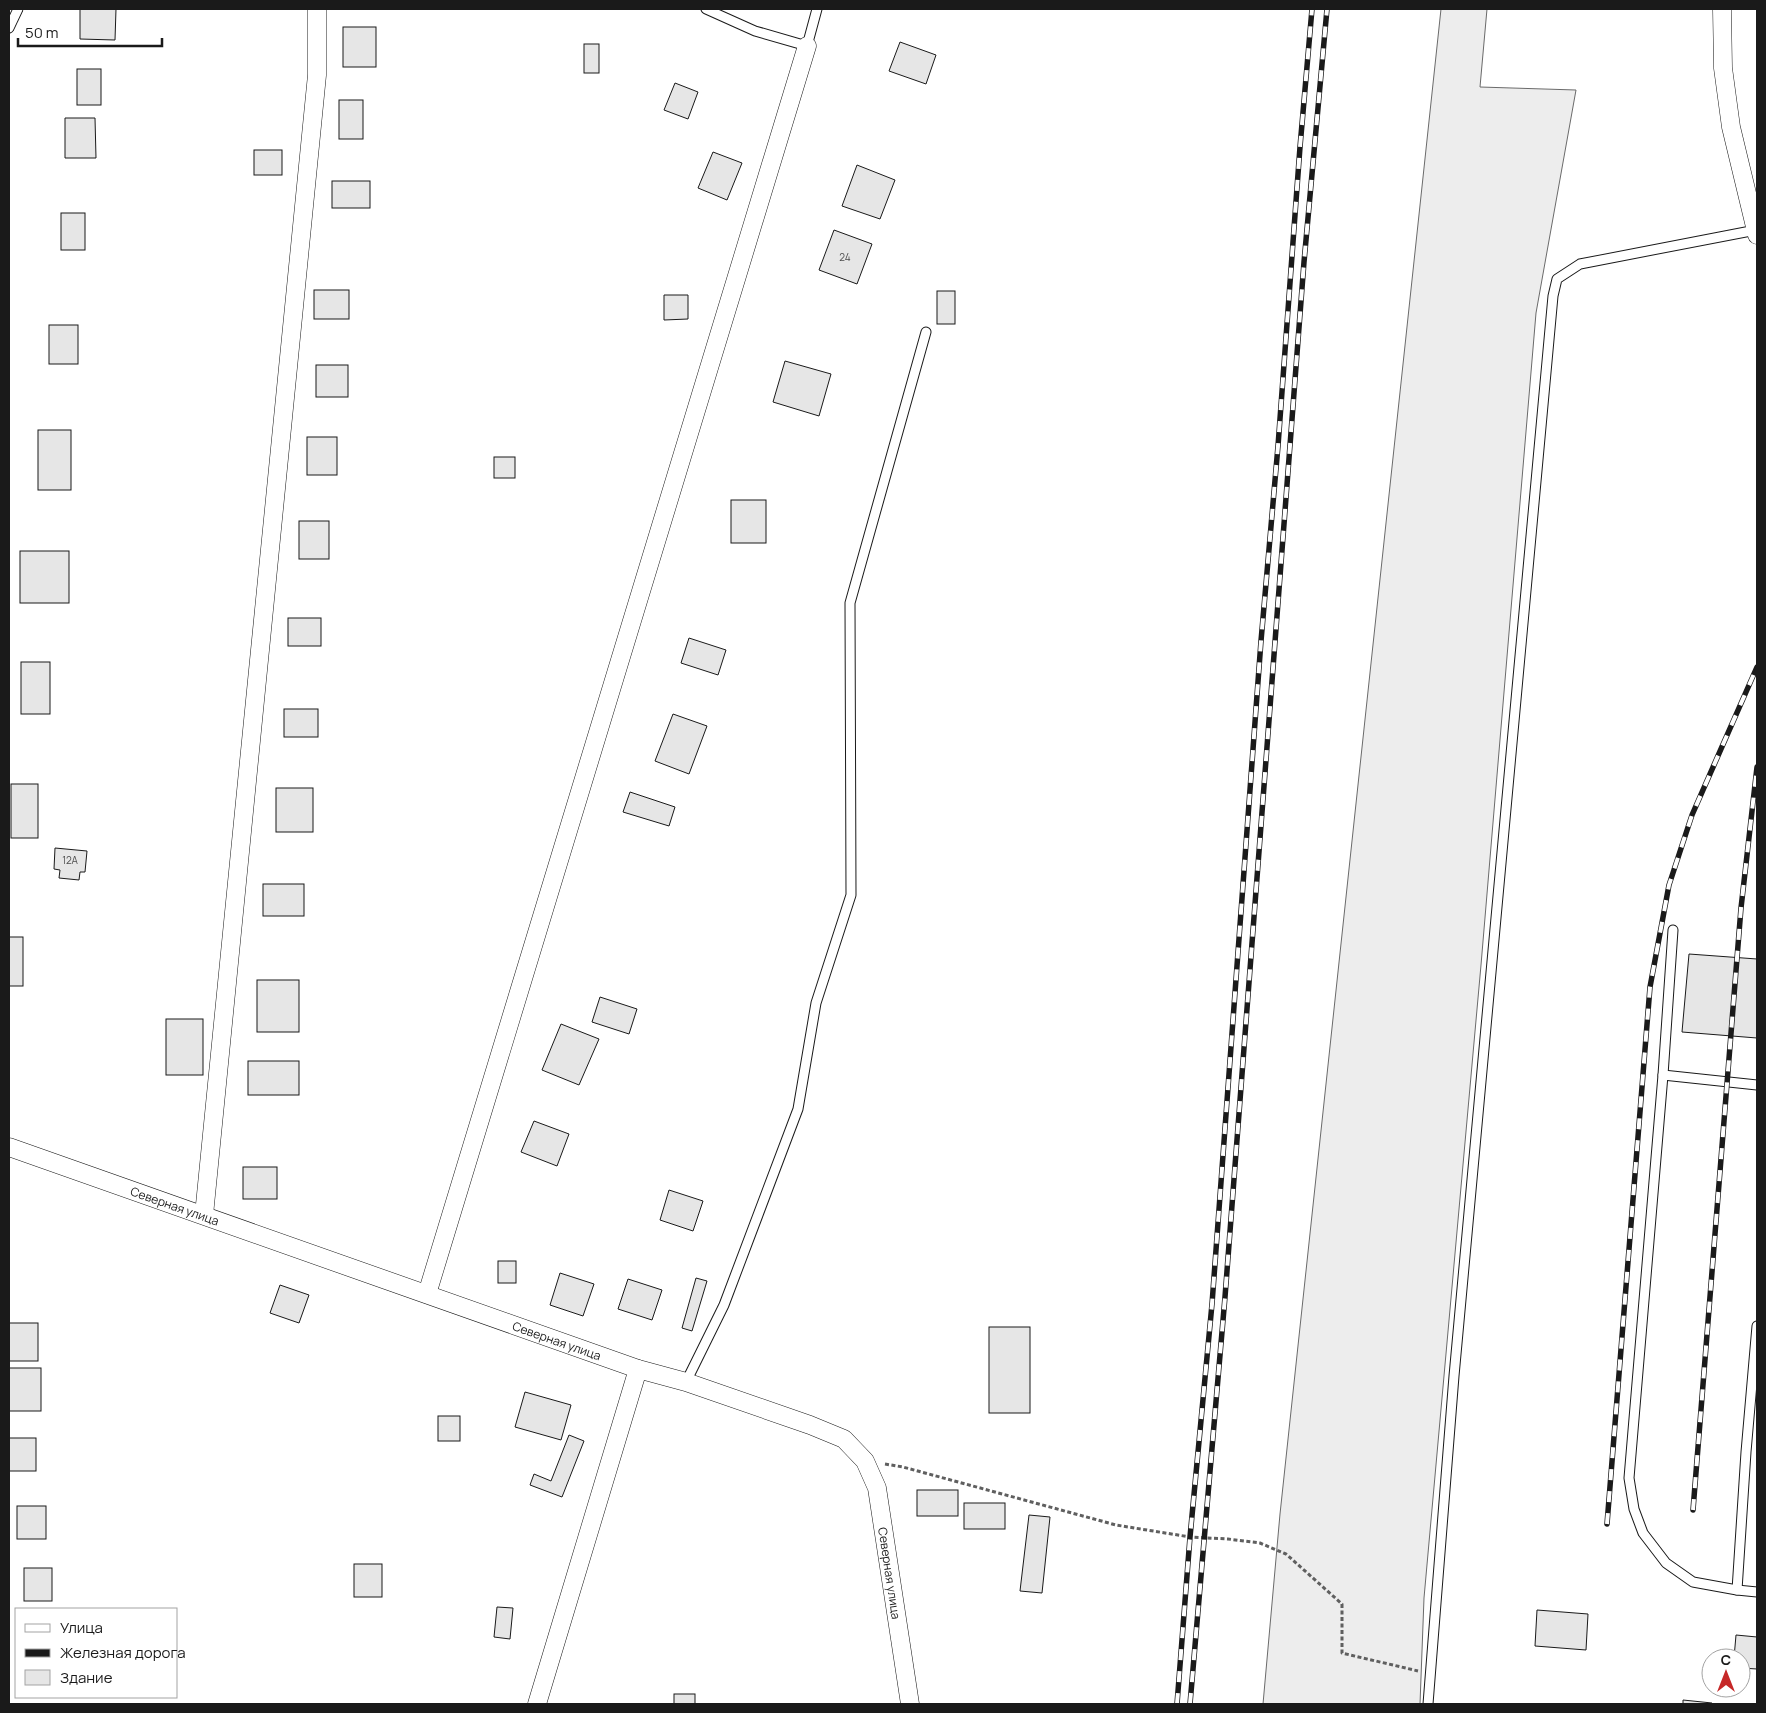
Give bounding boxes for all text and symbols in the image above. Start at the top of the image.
scale bar [18,15,161,47]
text: 50 m [25,22,59,43]
house number: 24 [839,250,851,264]
house number: 12А [62,853,79,867]
street label: Северная улица [128,1182,222,1229]
street label: Северная улица [510,1317,604,1364]
street label: Северная улица [875,1526,905,1620]
legend [15,1608,178,1698]
text: Улица [60,1617,103,1638]
text: Железная дорога [60,1642,185,1663]
north arrow [1701,1648,1751,1698]
text: С [1721,1650,1731,1669]
text: Здание [60,1667,113,1688]

